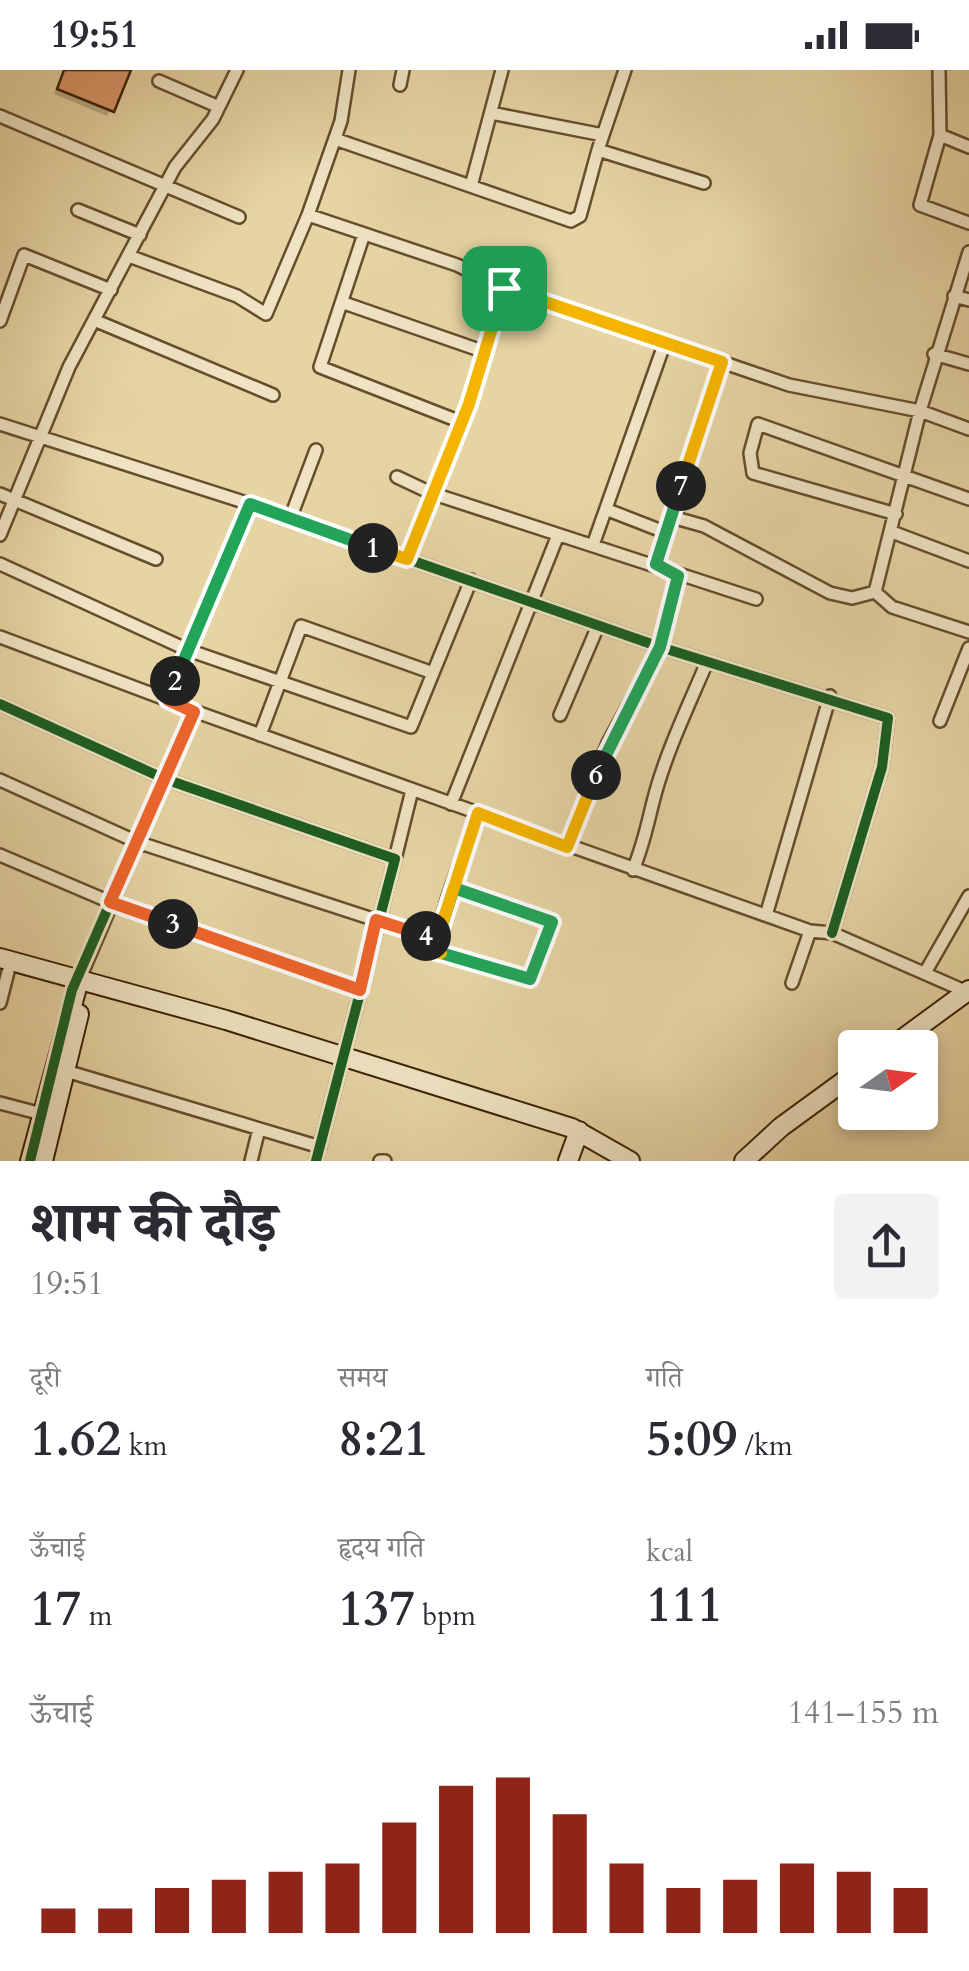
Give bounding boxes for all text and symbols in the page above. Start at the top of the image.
text: 19:51 [50,9,139,61]
pin [462,246,547,331]
icon: arrive [477,261,532,316]
pin: 7 [656,461,706,511]
text: 7 [674,467,688,505]
pin: 1 [348,523,398,573]
text: 1 [366,529,380,567]
pin: 2 [150,656,200,706]
text: 2 [168,662,182,700]
pin: 6 [571,750,621,800]
text: 6 [589,756,603,794]
pin: 3 [148,899,198,949]
text: 3 [166,905,180,943]
pin: 4 [401,911,451,961]
text: 4 [419,917,433,955]
north arrow [838,1030,938,1130]
map controls [838,1030,938,1130]
text: शाम की दौड़ [30,1187,277,1261]
button: share [834,1194,939,1299]
text: 19:51 [30,1262,104,1306]
text: दूरी [30,1359,60,1397]
text: समय [338,1359,387,1397]
text: गति [646,1359,683,1397]
text: 1.62 [30,1405,121,1473]
text: 8:21 [338,1405,429,1473]
text: 5:09 [646,1405,737,1473]
text: km [121,1427,168,1465]
text: /km [737,1427,793,1465]
text: ऊँचाई [30,1529,85,1567]
text: हृदय गति [338,1529,424,1567]
text: kcal [646,1533,693,1571]
text: 111 [646,1571,723,1639]
text: 17 [30,1575,81,1643]
text: 137 [338,1575,415,1643]
text: m [81,1597,112,1635]
text: bpm [415,1597,476,1635]
text: ऊँचाई [30,1691,93,1735]
text: 141–155 m [787,1691,939,1735]

